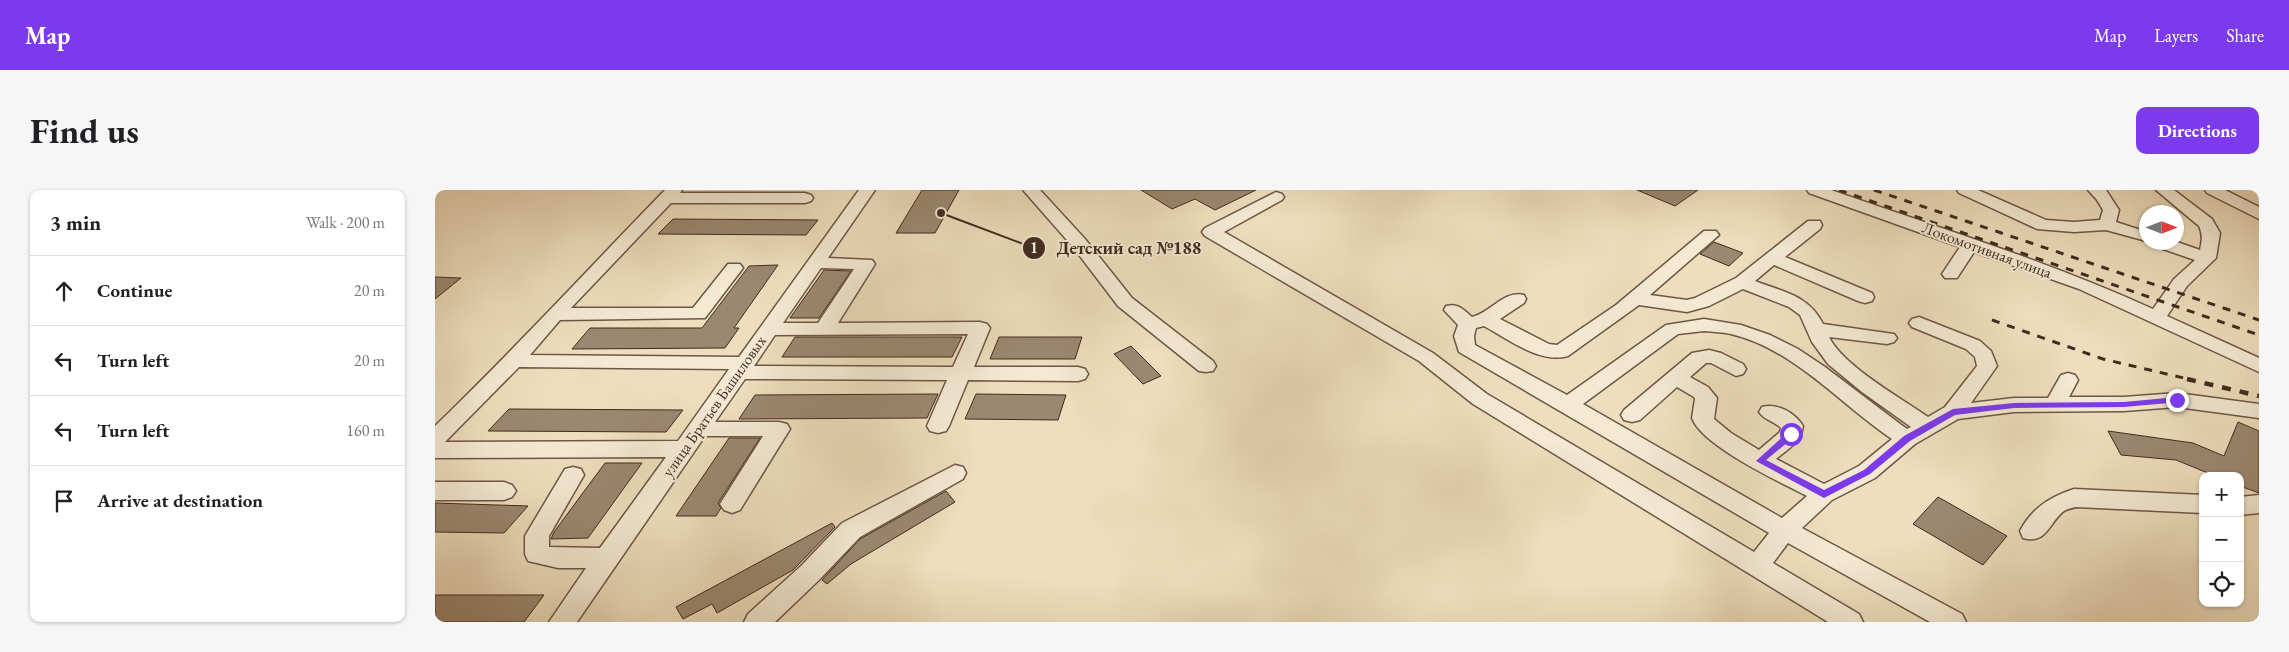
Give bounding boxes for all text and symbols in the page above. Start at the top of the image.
text: Map [25,20,70,51]
text: Map [2094,24,2126,47]
text: Layers [2154,24,2198,47]
text: Share [2226,24,2264,47]
button: Directions [2136,107,2259,154]
text: Find us [30,108,139,153]
north arrow [2139,205,2184,250]
text: 3 min [50,209,101,236]
text: Walk · 200 m [306,212,385,233]
street label: Локомотивная улица [1919,217,2055,283]
callout: Детский сад №188 [1022,231,1211,264]
text: Детский сад №188 [1057,236,1201,259]
text: 1 [1030,238,1038,257]
icon: ahead [50,277,78,305]
text: Continue [97,278,172,303]
text: 20 m [354,280,385,301]
street label: улица Братьев Башиловых [657,331,771,481]
icon: left [50,347,78,375]
text: Turn left [97,348,169,373]
text: 20 m [354,350,385,371]
route end [2166,389,2189,412]
icon: left [50,417,78,445]
text: Turn left [97,418,169,443]
text: 160 m [346,420,385,441]
route start [1780,423,1803,446]
map controls [2199,472,2244,607]
button: + [2199,472,2244,517]
icon: arrive [50,487,78,515]
text: Arrive at destination [97,488,263,513]
button: − [2199,517,2244,562]
button: locate [2199,562,2244,607]

